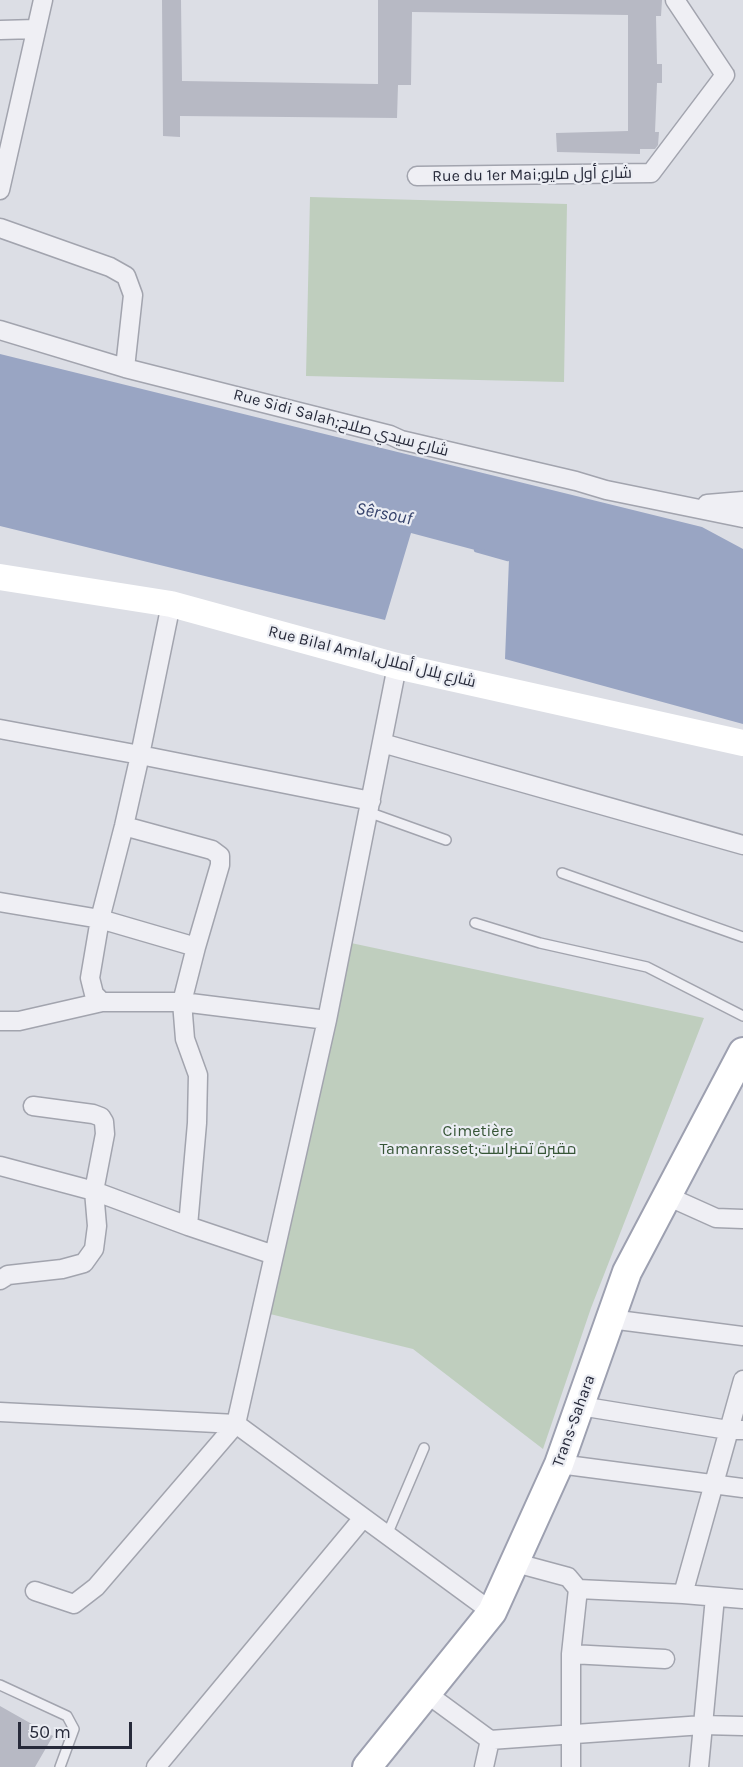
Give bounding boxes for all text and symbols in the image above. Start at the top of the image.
street label: Rue du 1er Mai;شارع أول مايو [432,164,632,186]
street label: Rue Sidi Salah;شارع سيدي صلاح [231,385,451,461]
water label: Sêrsouf [354,498,414,530]
street label: Rue Bilal Amlal,شارع بلال أملال [266,622,478,692]
park label: Cimetière Tamanrasset;مقبرة تمنراست [380,1121,576,1159]
street label: Trans-Sahara [548,1372,600,1470]
scale bar [21,1710,135,1748]
text: 50 m [29,1721,71,1743]

